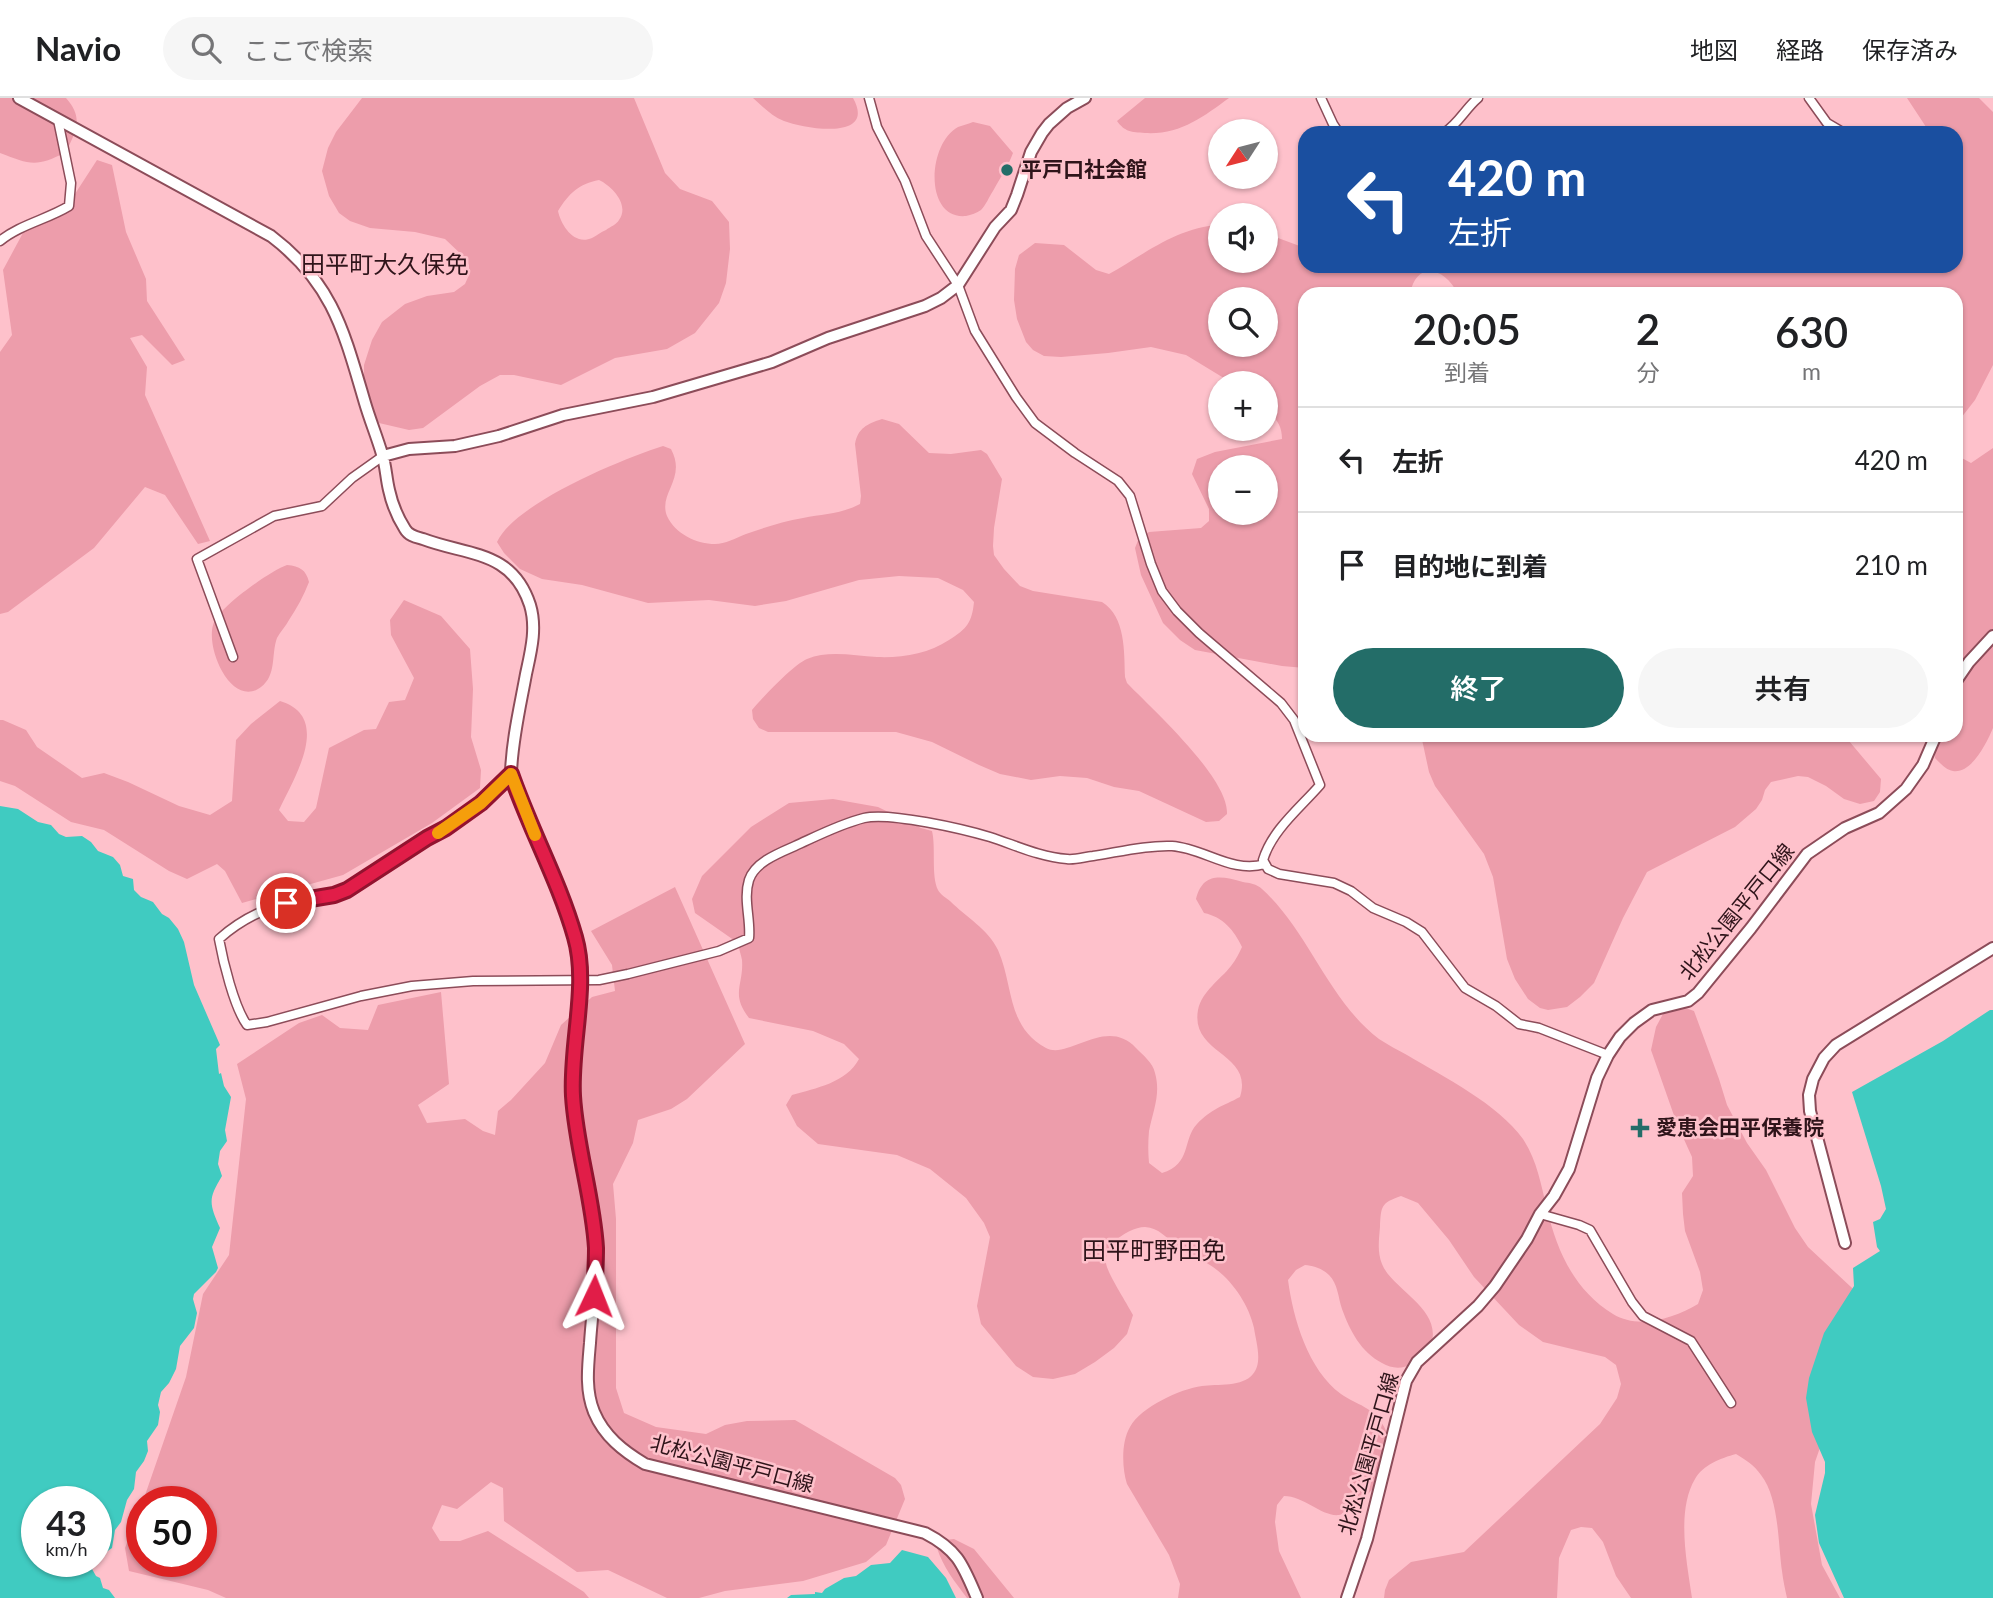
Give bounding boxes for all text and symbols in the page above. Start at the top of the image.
search box [163,17,653,80]
text: Navio [35,28,121,68]
icon: search [187,29,225,67]
text: ここで検索 [243,34,373,66]
text: 地図 [1690,35,1738,64]
text: 経路 [1776,35,1824,64]
text: 保存済み [1862,35,1958,64]
north arrow [1208,119,1278,189]
map controls [1208,119,1278,525]
text: 420 m [1448,148,1586,206]
icon: left [1333,154,1424,245]
place label: 平戸口社会館 [1021,156,1147,181]
marker: 平戸口社会館 [999,162,1015,178]
button: sound [1208,203,1278,273]
text: 左折 [1448,212,1512,251]
district label: 田平町大久保免 [301,249,469,278]
button: search [1208,287,1278,357]
text: 20:05 [1413,304,1521,354]
text: 2 [1636,304,1660,354]
text: 630 [1775,307,1848,357]
text: m [1802,357,1821,385]
text: 到着 [1444,358,1490,386]
text: 分 [1636,358,1659,386]
button: + [1208,371,1278,441]
icon: left [1333,441,1371,479]
text: 420 m [1855,444,1928,476]
text: 左折 [1392,445,1444,477]
button: − [1208,455,1278,525]
icon: arrive [1333,546,1371,584]
text: 210 m [1855,549,1928,581]
text: 目的地に到着 [1392,550,1548,582]
button: 終了 [1333,648,1624,728]
button: 共有 [1638,648,1928,728]
street label: 北松公園平戸口線 [1673,838,1798,984]
pin [256,873,316,933]
icon: arrive [267,884,305,922]
place label: 愛恵会田平保養院 [1656,1114,1824,1139]
marker: 愛恵会田平保養院 [1630,1118,1650,1138]
district label: 田平町野田免 [1082,1235,1226,1264]
position arrow [557,1259,631,1333]
street label: 北松公園平戸口線 [1332,1369,1403,1538]
street label: 北松公園平戸口線 [648,1429,817,1496]
speed limit sign: 50 [126,1486,217,1577]
text: 43 [46,1501,87,1543]
text: km/h [45,1538,88,1560]

